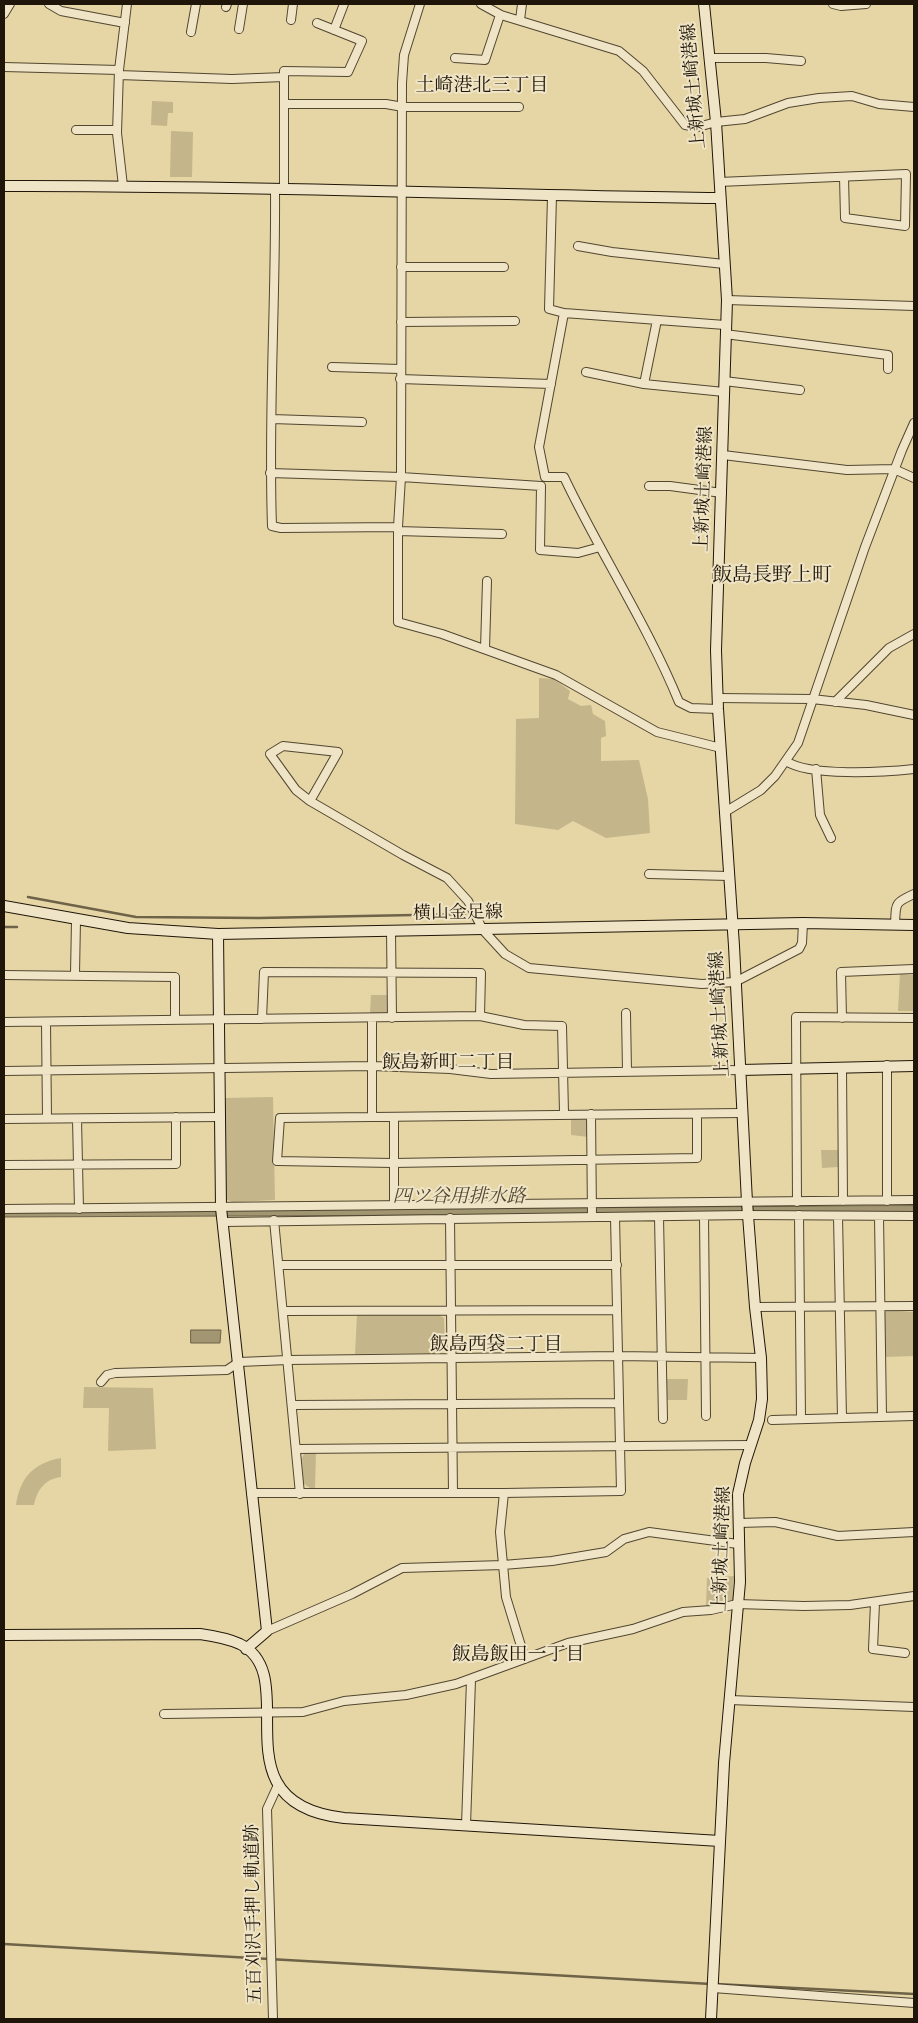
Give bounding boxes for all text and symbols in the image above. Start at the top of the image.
street label: 上新城土崎港線 [679,22,711,150]
district label: 土崎港北三丁目 [416,76,548,98]
street label: 上新城土崎港線 [692,426,718,552]
district label: 飯島長野上町 [712,565,832,589]
street label: 横山金足線 [413,902,503,926]
street label: 上新城土崎港線 [707,951,735,1077]
district label: 飯島新町二丁目 [382,1053,514,1075]
water label: 四ツ谷用排水路 [393,1187,525,1209]
district label: 飯島西袋二丁目 [430,1335,562,1357]
street label: 上新城土崎港線 [710,1486,736,1612]
district label: 飯島飯田一丁目 [452,1645,584,1667]
street label: 五百刈沢手押し軌道跡 [243,1824,267,2004]

